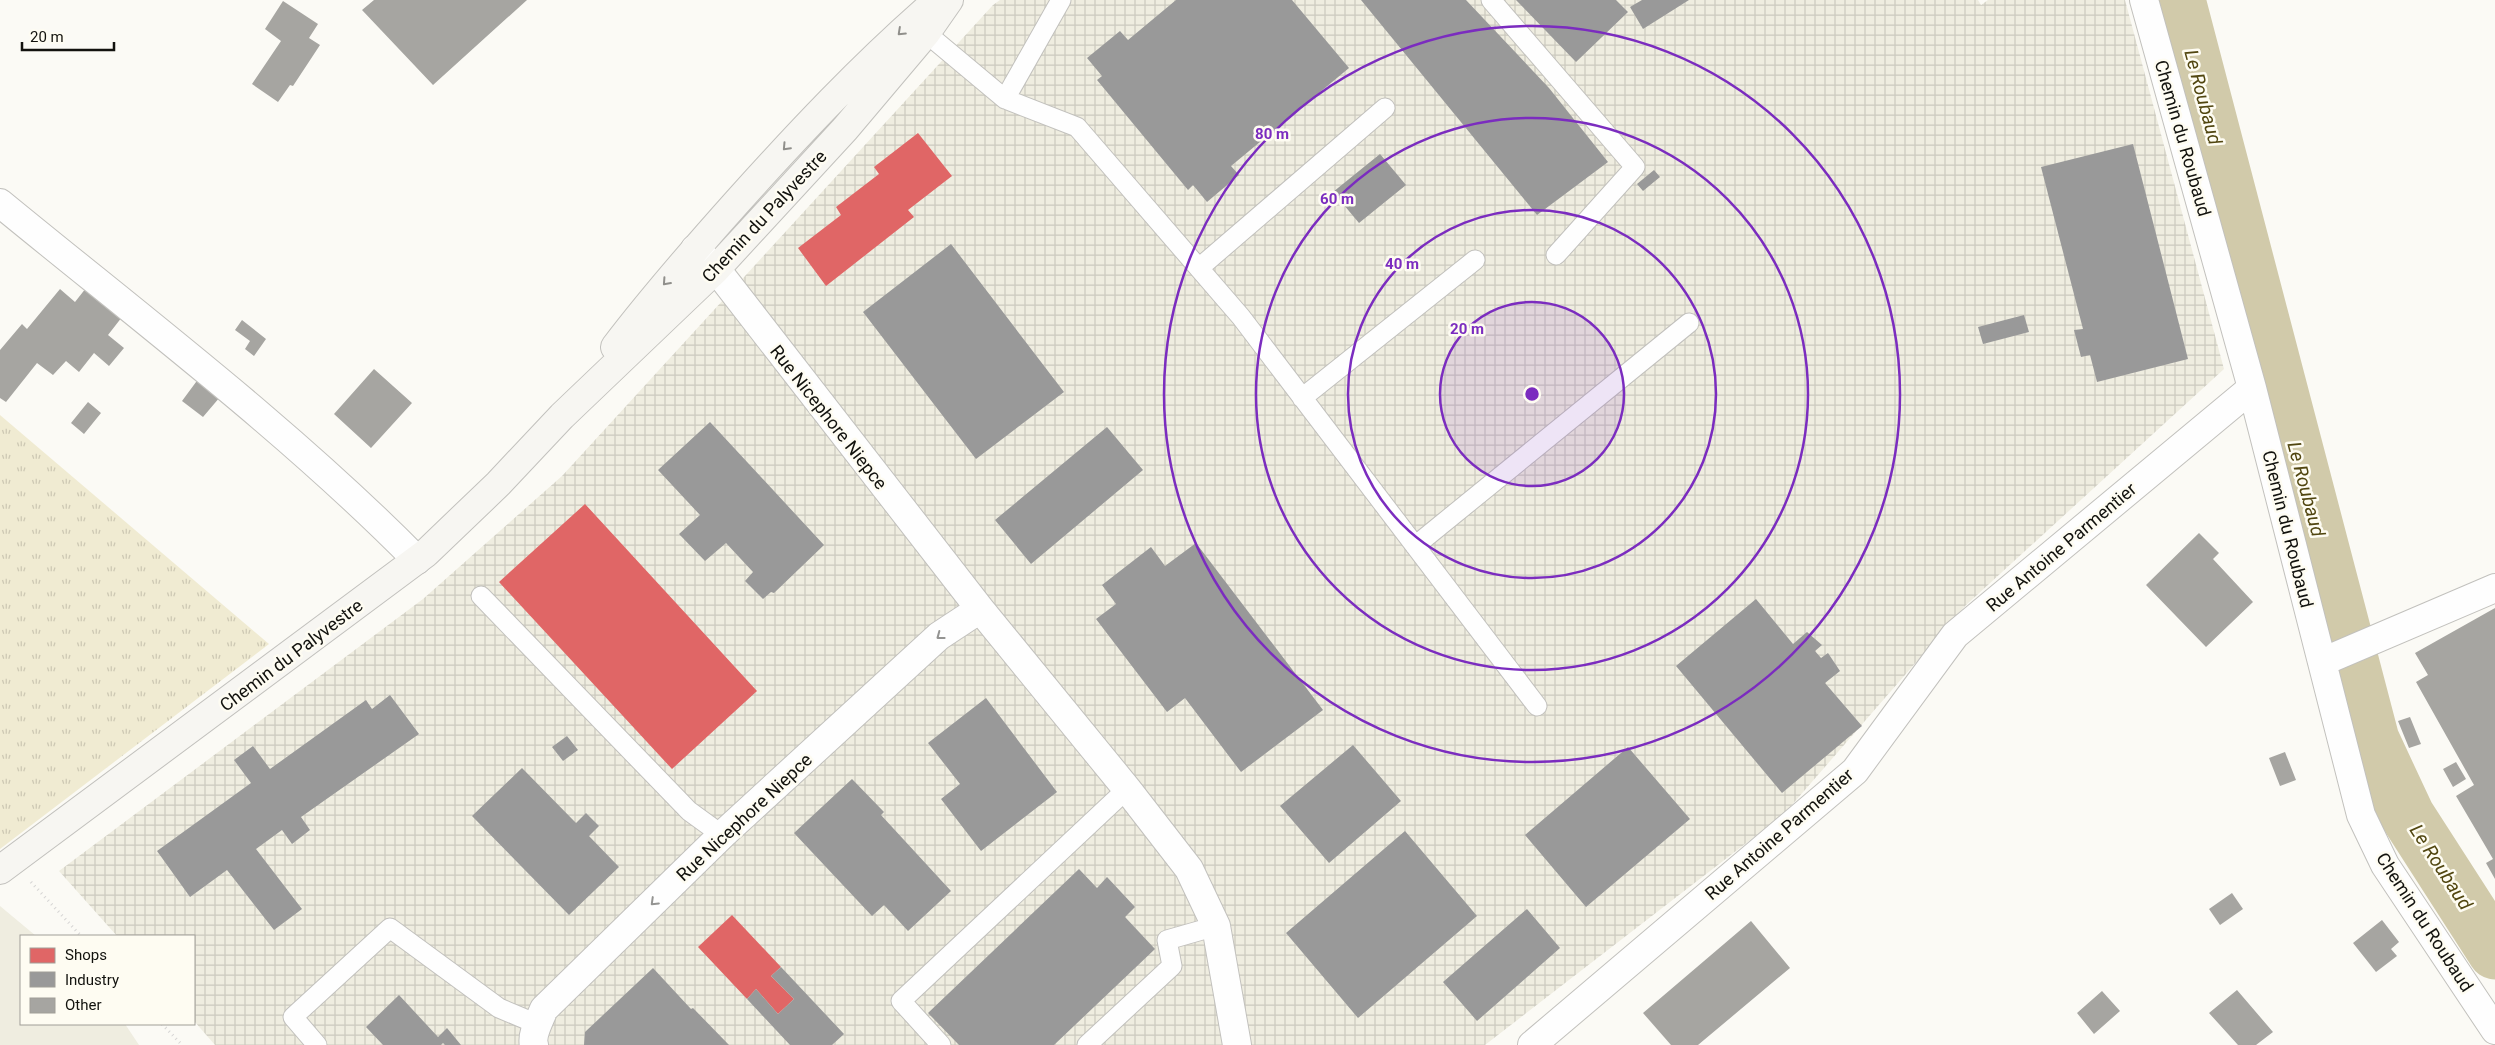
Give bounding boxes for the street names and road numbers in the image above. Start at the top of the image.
street label: Chemin du Roubaud [2151,57,2215,219]
street label: Chemin du Palyvestre [697,146,831,286]
street label: Rue Nicephore Niepce [766,341,892,493]
street label: Chemin du Roubaud [2258,448,2318,610]
street label: Rue Antoine Parmentier [1982,478,2140,616]
street label: Chemin du Palyvestre [216,595,366,715]
street label: Rue Nicephore Niepce [672,749,816,885]
street label: Rue Antoine Parmentier [1701,764,1857,904]
street label: Chemin du Roubaud [2372,849,2478,995]

